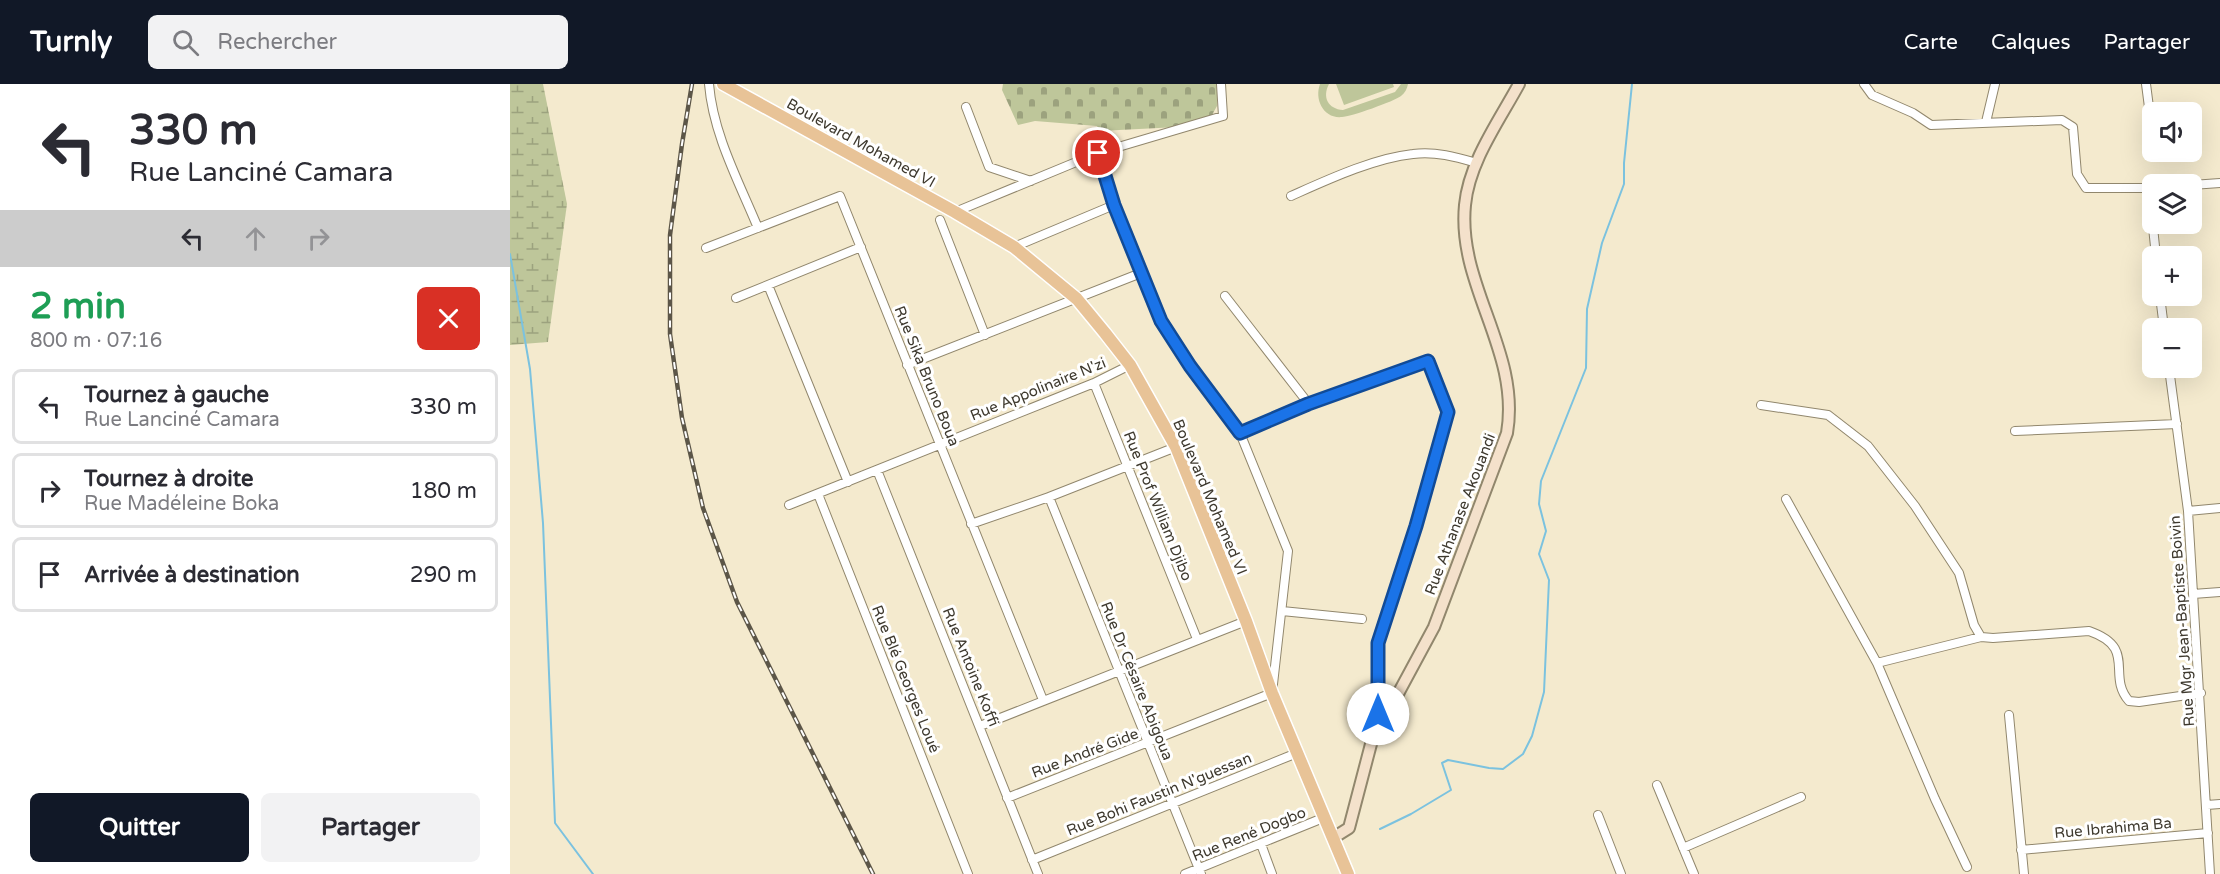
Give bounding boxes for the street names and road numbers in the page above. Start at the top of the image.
street label: Boulevard Mohamed VI [784,95,938,191]
street label: Rue Sika Bruno Boua [891,303,963,449]
street label: Rue Appolinaire N'zi [968,354,1108,424]
street label: Boulevard Mohamed VI [1169,417,1251,577]
street label: Rue Prof William Djibo [1120,429,1196,583]
street label: Rue Athanase Akouandi [1421,431,1499,597]
street label: Rue Mgr Jean-Baptiste Boivin [2166,515,2198,727]
street label: Rue Dr Césaire Abigoua [1097,599,1177,763]
street label: Rue Blé Georges Loué [868,603,944,755]
street label: Rue Antoine Koffi [939,605,1003,729]
street label: Rue André Gide [1029,724,1141,782]
street label: Rue Bohi Faustin N'guessan [1064,749,1254,839]
street label: Rue René Dogbo [1190,803,1308,865]
street label: Rue Ibrahima Ba [2054,814,2172,842]

